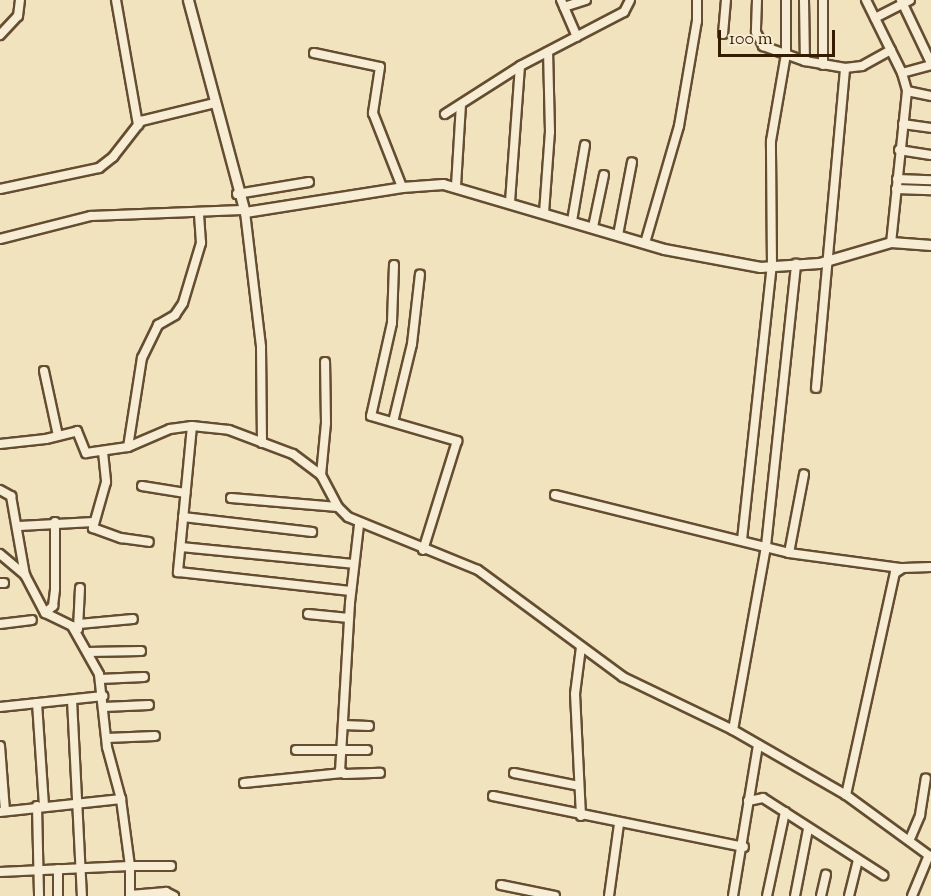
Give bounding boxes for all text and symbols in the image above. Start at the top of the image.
scale bar [721,18,838,56]
text: 100 m [729,27,773,53]

